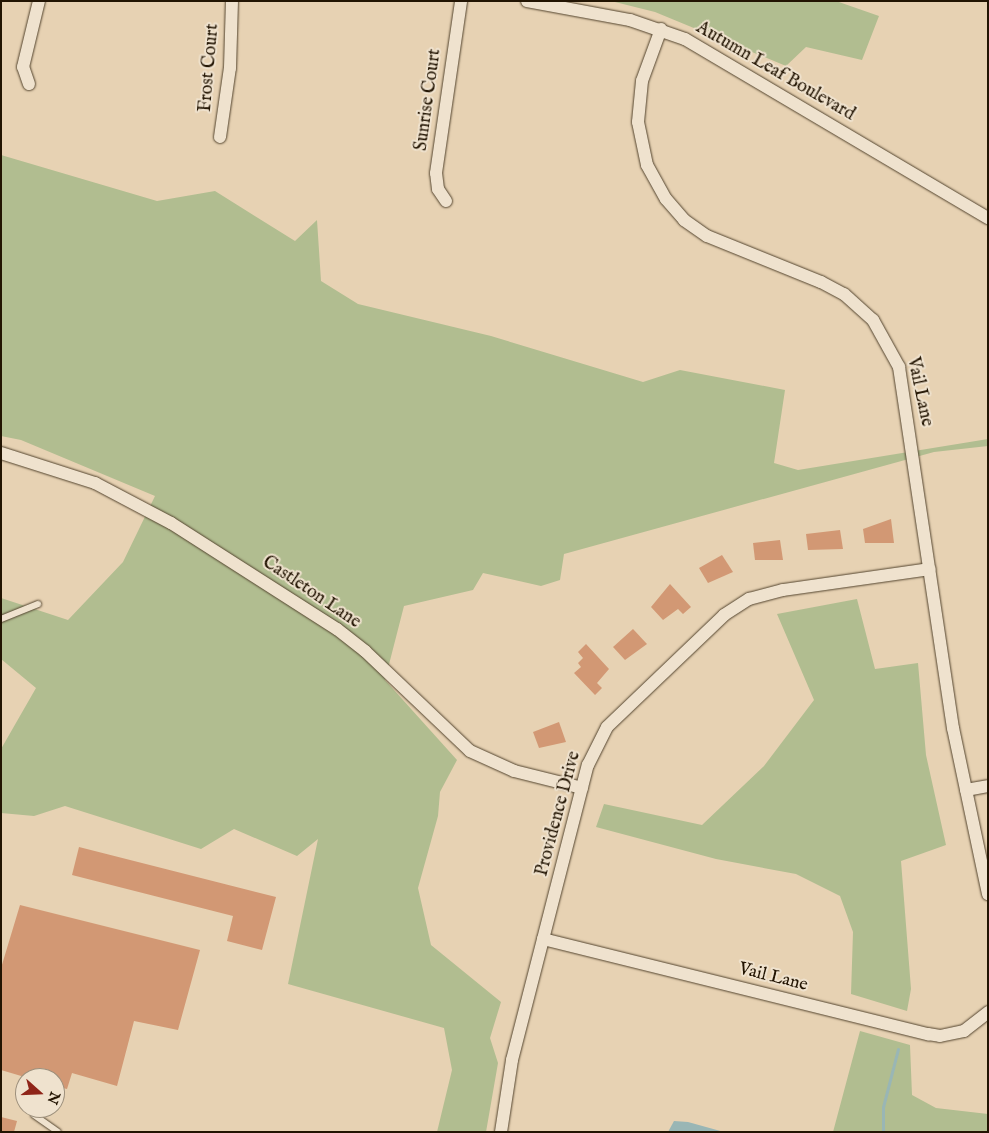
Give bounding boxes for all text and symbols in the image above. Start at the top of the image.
street label: Autumn Leaf Boulevard [692,18,858,126]
street label: Frost Court [195,23,225,113]
street label: Sunrise Court [411,48,447,152]
street label: Vail Lane [901,355,937,429]
street label: Castleton Lane [258,552,364,634]
street label: Providence Drive [532,749,586,879]
street label: Vail Lane [736,959,810,997]
north arrow [15,1068,65,1118]
text: N [43,1089,64,1107]

